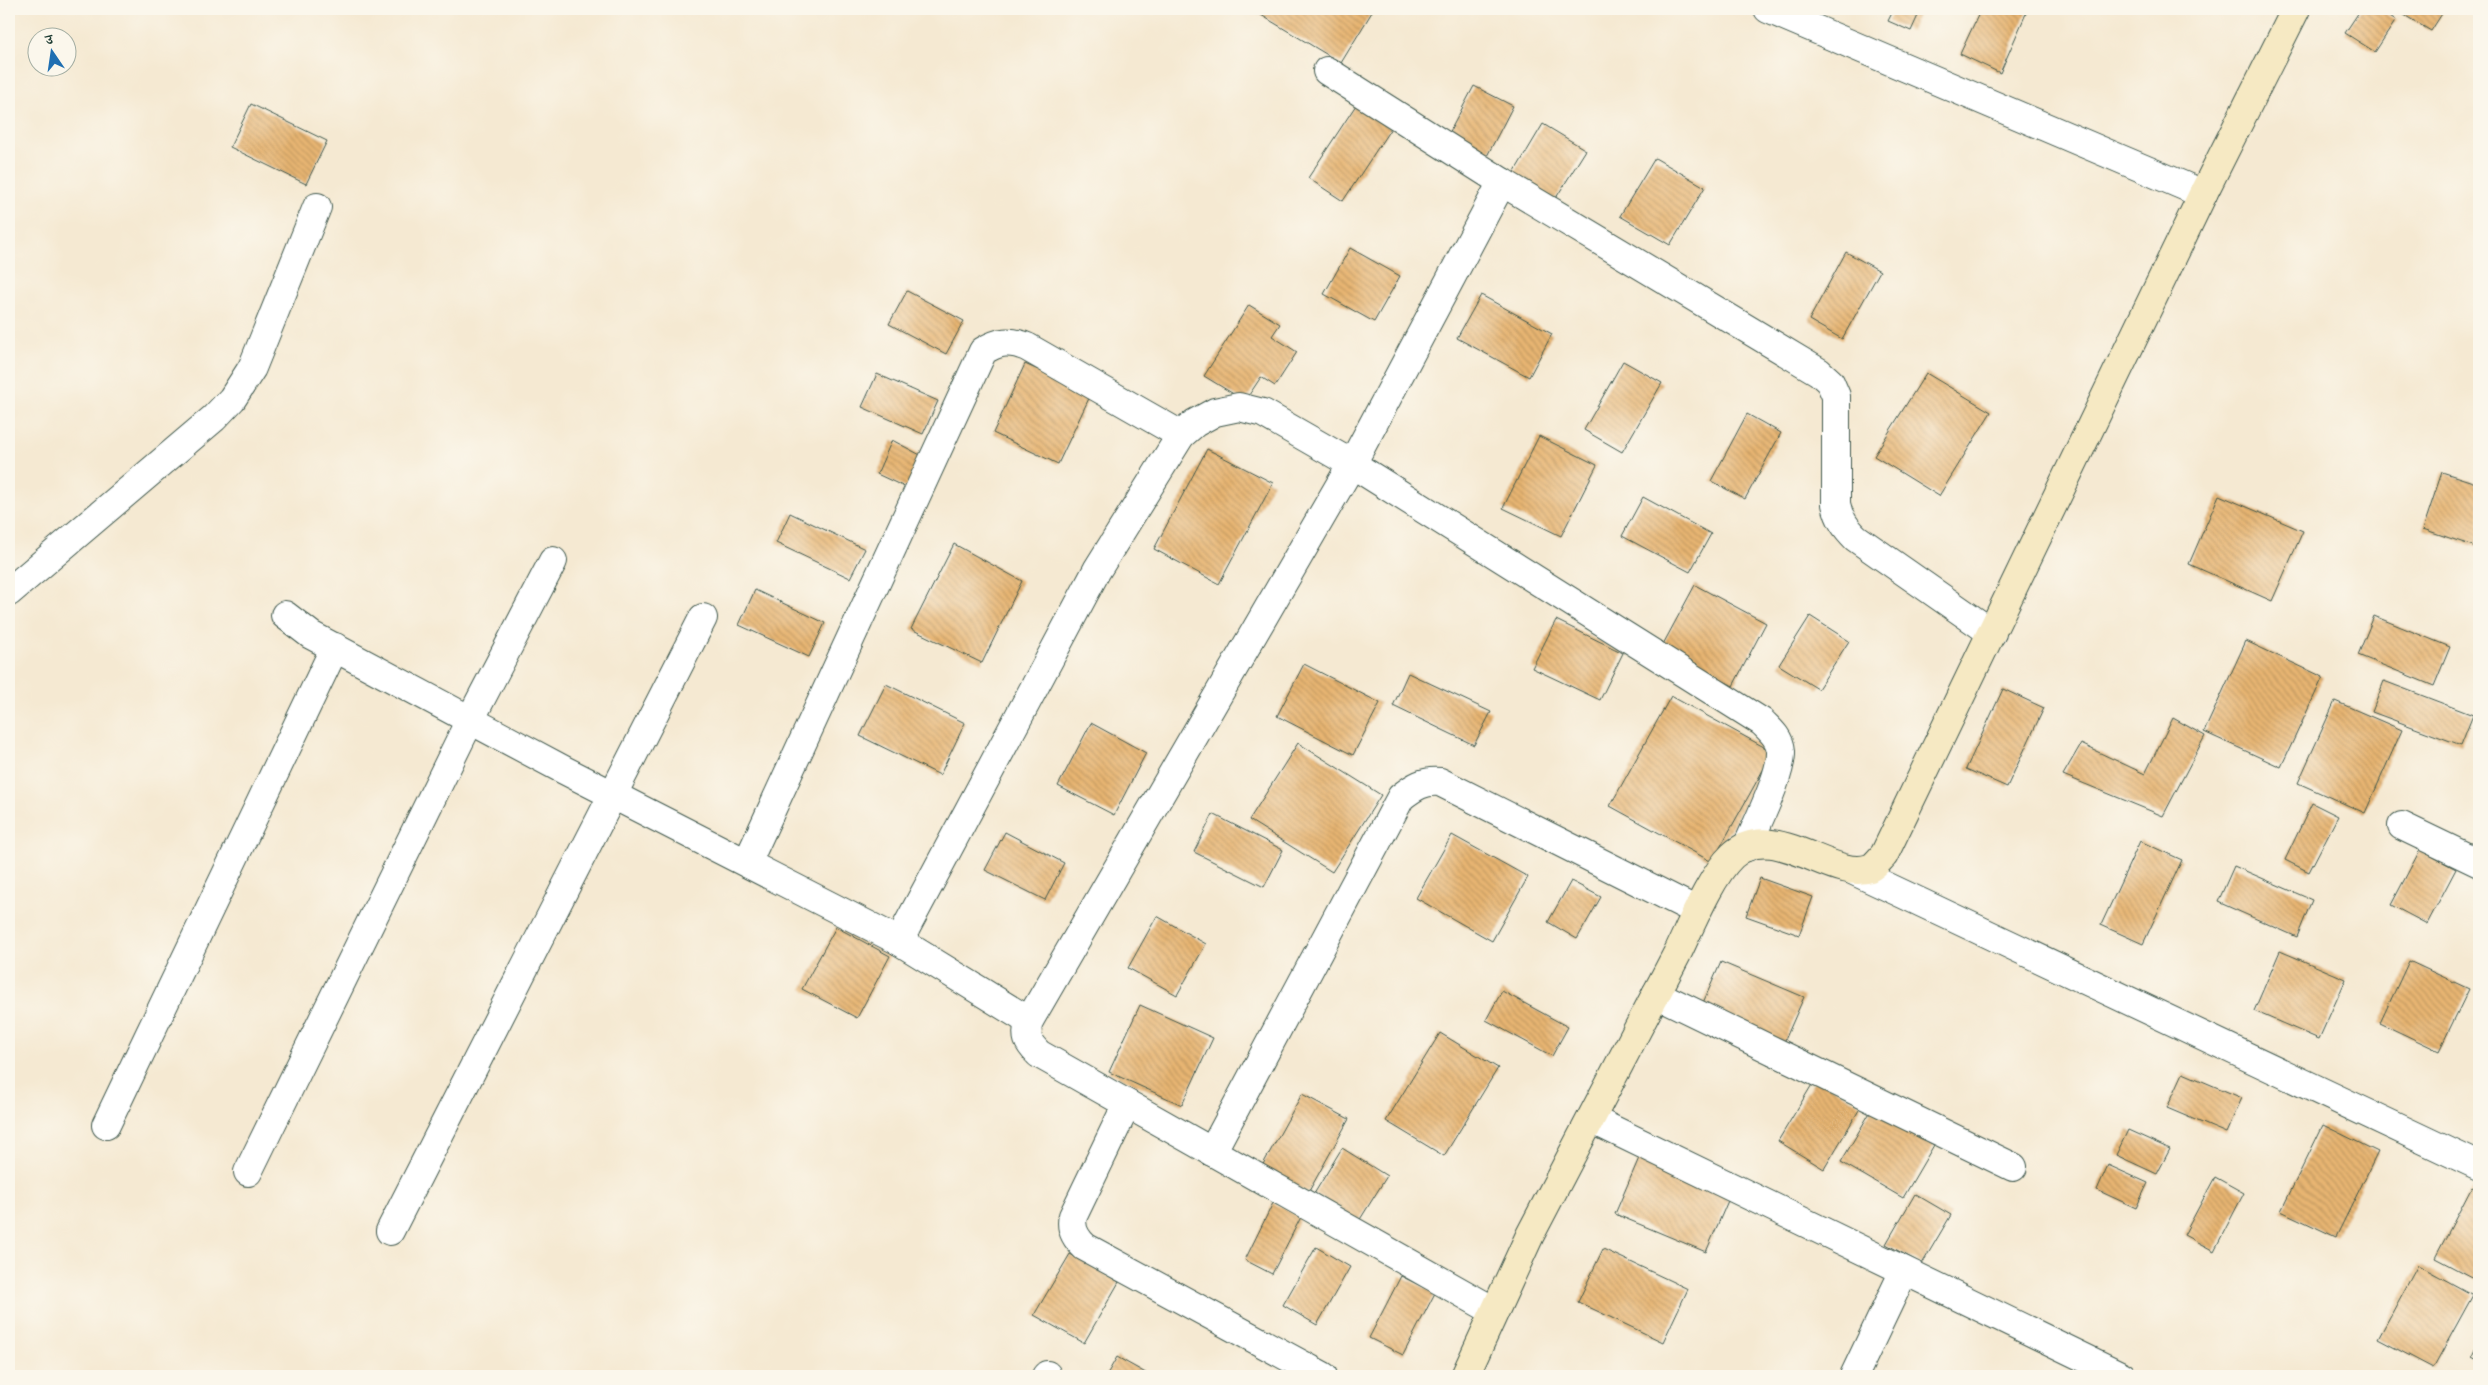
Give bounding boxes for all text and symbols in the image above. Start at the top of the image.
north arrow [28,28,78,78]
text: उ [43,30,56,50]

